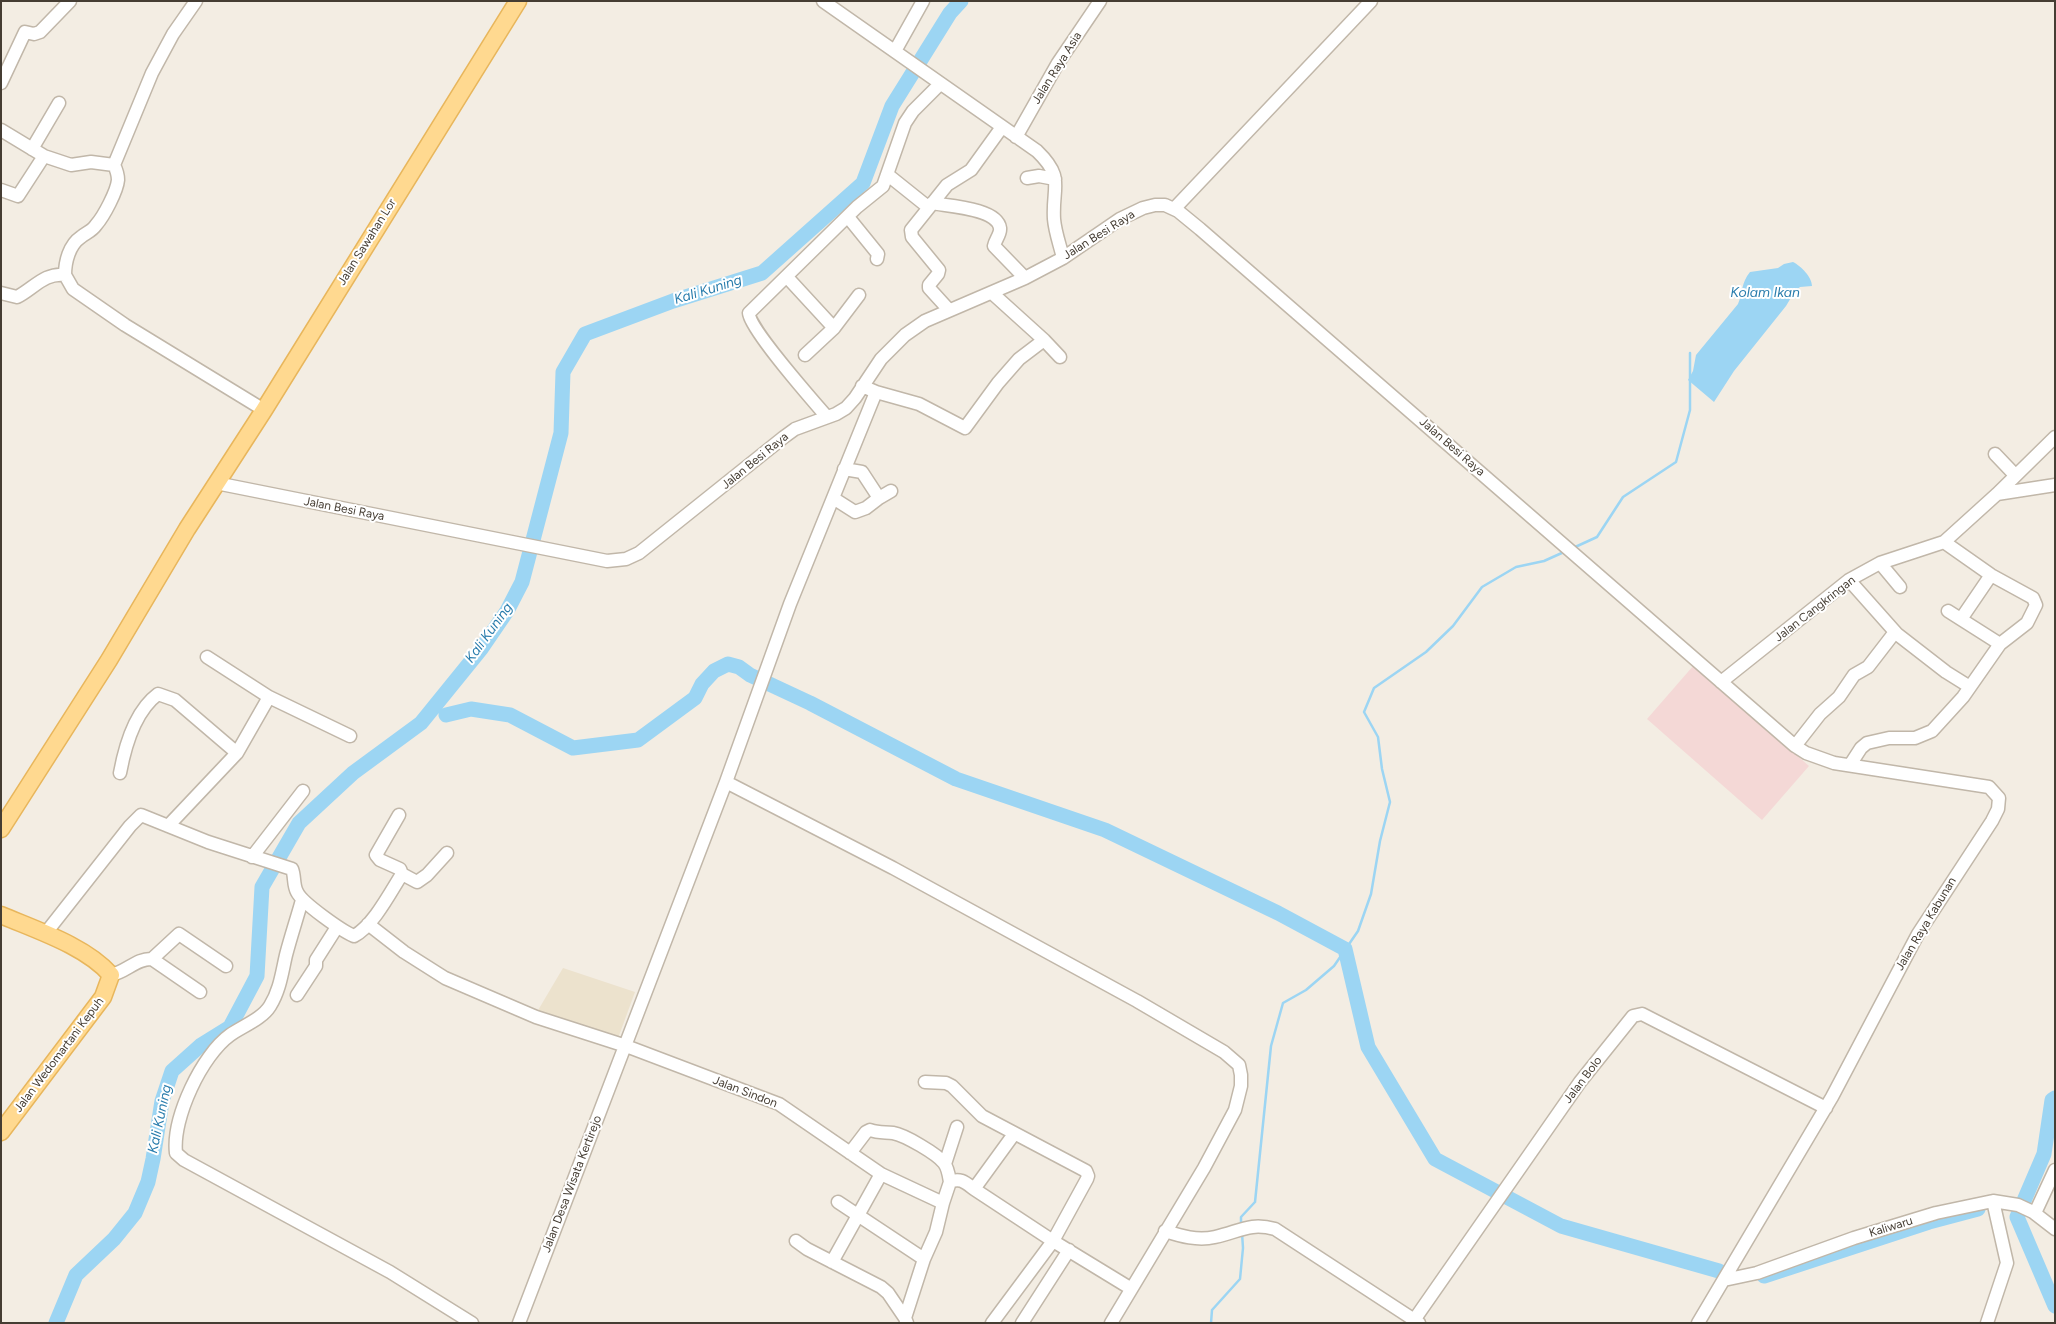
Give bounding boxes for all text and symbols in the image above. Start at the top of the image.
street label: Jalan Raya Asia [1029,29,1085,107]
street label: Jalan Sawahan Lor [335,196,399,288]
street label: Jalan Besi Raya [1061,207,1137,263]
water label: Kali Kuning [672,272,744,308]
water label: Kolam Ikan [1730,285,1800,301]
street label: Jalan Besi Raya [1416,415,1488,479]
street label: Jalan Besi Raya [719,430,791,492]
street label: Jalan Besi Raya [302,494,386,524]
street label: Jalan Cangkringan [1772,573,1858,645]
water label: Kali Kuning [462,600,516,666]
street label: Jalan Raya Kabunan [1893,875,1959,973]
street label: Jalan Wedomartani Kepuh [11,995,107,1115]
street label: Jalan Bolo [1561,1054,1605,1106]
street label: Jalan Sindon [711,1073,779,1111]
water label: Kali Kuning [145,1083,175,1155]
street label: Jalan Desa Wisata Kertirejo [539,1113,605,1255]
street label: Kaliwaru [1867,1214,1915,1240]

